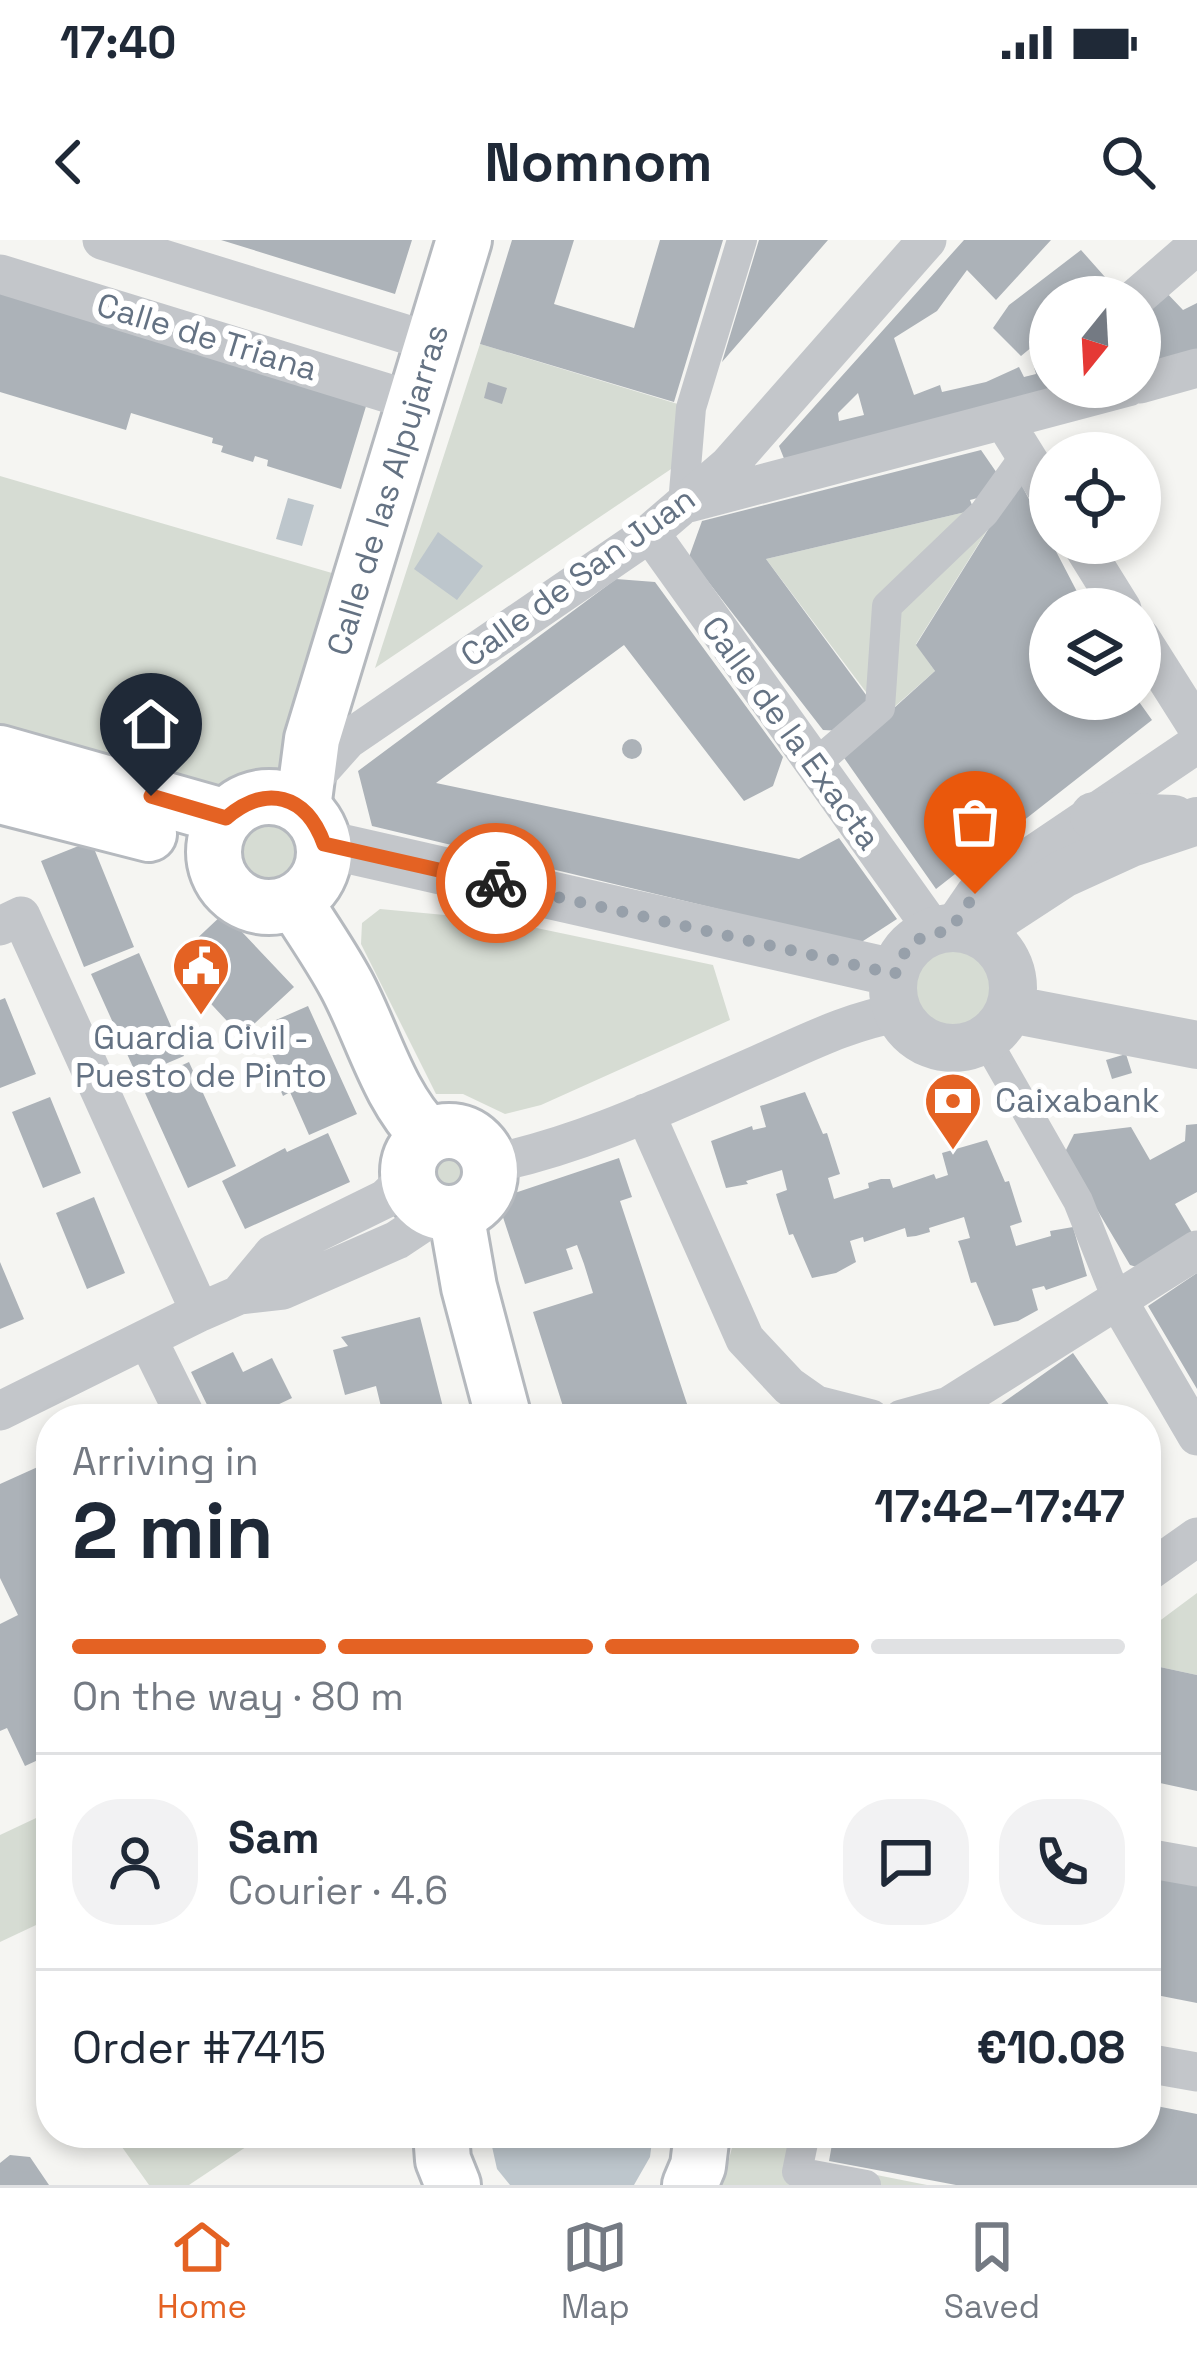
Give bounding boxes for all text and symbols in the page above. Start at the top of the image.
text: 17:40 [60,14,176,71]
text: Nomnom [485,128,712,197]
icon: back [36,129,102,195]
icon: search [1095,129,1161,195]
north arrow [1029,276,1161,408]
map controls [1029,276,1161,720]
street label: Calle de Triana [92,284,322,390]
street label: Calle de las Alpujarras [318,319,458,661]
button: locate [1029,432,1161,564]
street label: Calle de San Juan [453,478,703,676]
button: layers [1029,588,1161,720]
street label: Calle de la Exacta [692,608,890,858]
pin [100,673,202,796]
icon: home [118,691,184,757]
pin [924,771,1026,894]
icon: bag [942,789,1008,855]
courier [436,823,556,943]
icon: bike [463,850,529,916]
public building icon: Guardia Civil - Puesto de Pinto [170,935,232,1017]
place label: Guardia Civil - Puesto de Pinto [75,1017,327,1097]
bank icon: Caixabank [922,1070,984,1152]
place label: Caixabank [995,1080,1160,1122]
text: Arriving in [72,1437,259,1486]
text: 17:42–17:47 [874,1478,1125,1535]
text: 2 min [72,1481,274,1581]
text: On the way · 80 m [72,1672,404,1721]
button: person [72,1799,198,1925]
button: chat [843,1799,969,1925]
button: phone [999,1799,1125,1925]
text: Sam [228,1809,320,1866]
text: Courier · 4.6 [228,1866,448,1915]
text: Order #7415 [72,2019,326,2076]
text: €10.08 [976,2019,1125,2076]
tab: Home [157,2214,247,2328]
tab: Map [561,2214,630,2328]
tab: Saved [944,2214,1040,2328]

